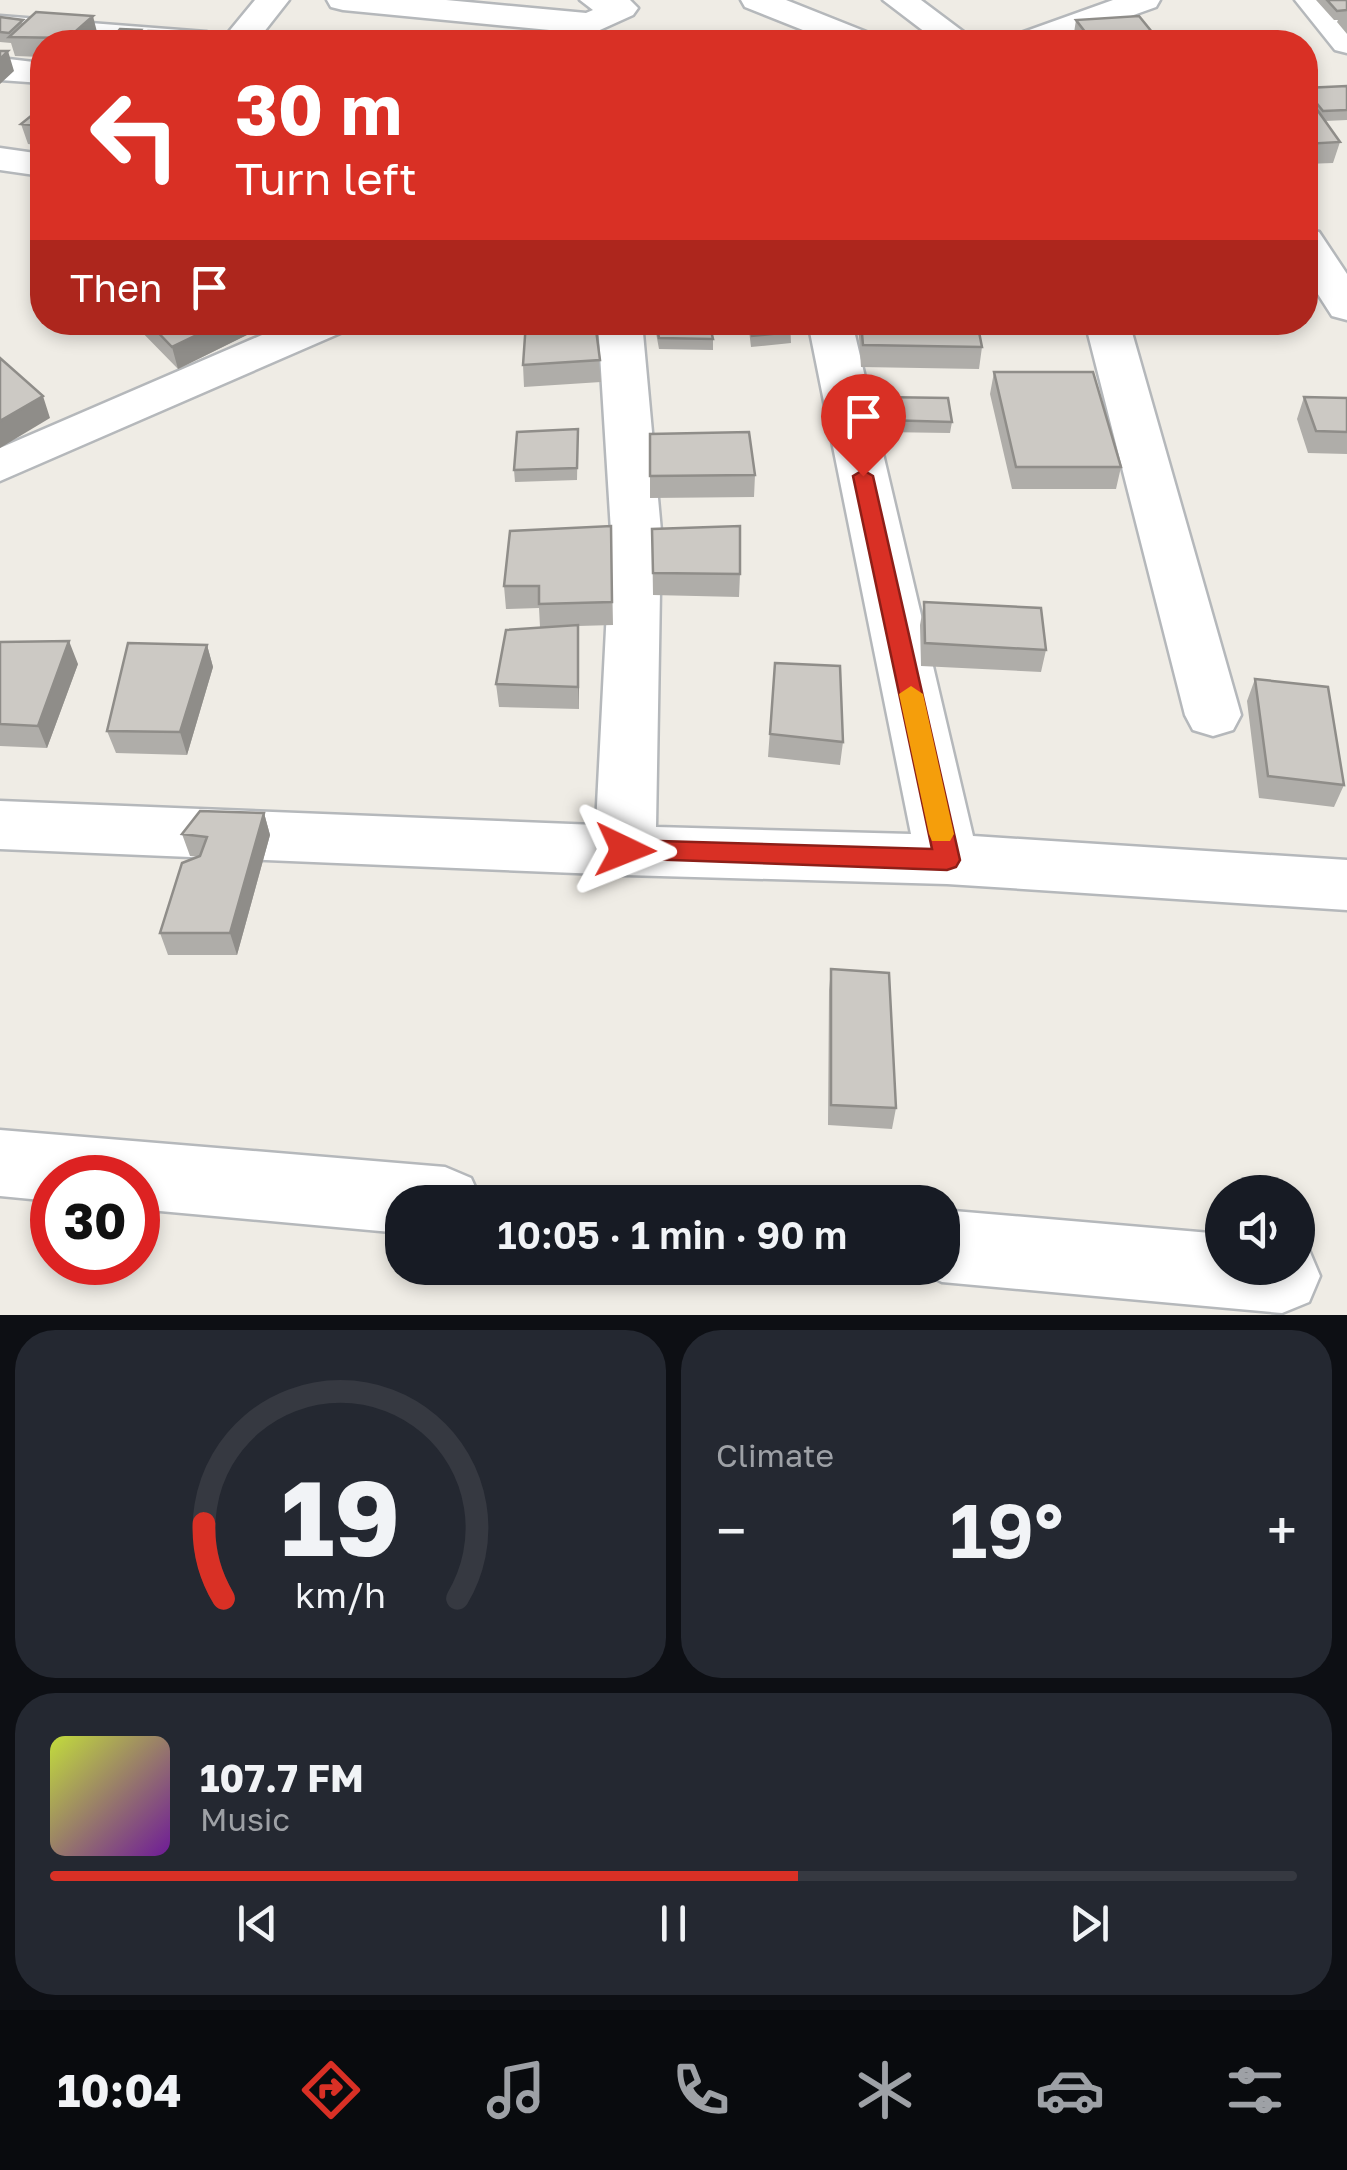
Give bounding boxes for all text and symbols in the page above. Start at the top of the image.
text: 30 m [235,66,402,150]
icon: left [70,70,200,200]
text: Turn left [235,151,417,205]
icon: arrive [182,260,237,315]
text: Then [70,265,162,310]
pin [821,374,906,477]
icon: arrive [836,389,891,444]
position arrow [573,798,677,902]
speed limit sign: 30 [30,1155,160,1285]
map controls [1205,1175,1315,1285]
button: sound [1205,1175,1315,1285]
text: 10:05 · 1 min · 90 m [498,1212,847,1257]
text: Climate [716,1436,834,1474]
text: 19 [281,1454,400,1579]
text: 19° [950,1484,1063,1575]
text: − [716,1497,746,1563]
text: + [1267,1497,1297,1563]
text: km/h [295,1573,386,1616]
text: 107.7 FM [200,1755,364,1800]
text: Music [200,1800,290,1838]
icon: previous [230,1896,285,1951]
icon: pause [646,1896,701,1951]
icon: next [1062,1896,1117,1951]
icon: directions [296,2055,366,2125]
icon: music [481,2055,551,2125]
icon: phone [666,2055,736,2125]
icon: climate [850,2055,920,2125]
icon: car [1035,2055,1105,2125]
icon: filters [1220,2055,1290,2125]
text: 10:04 [57,2063,182,2117]

